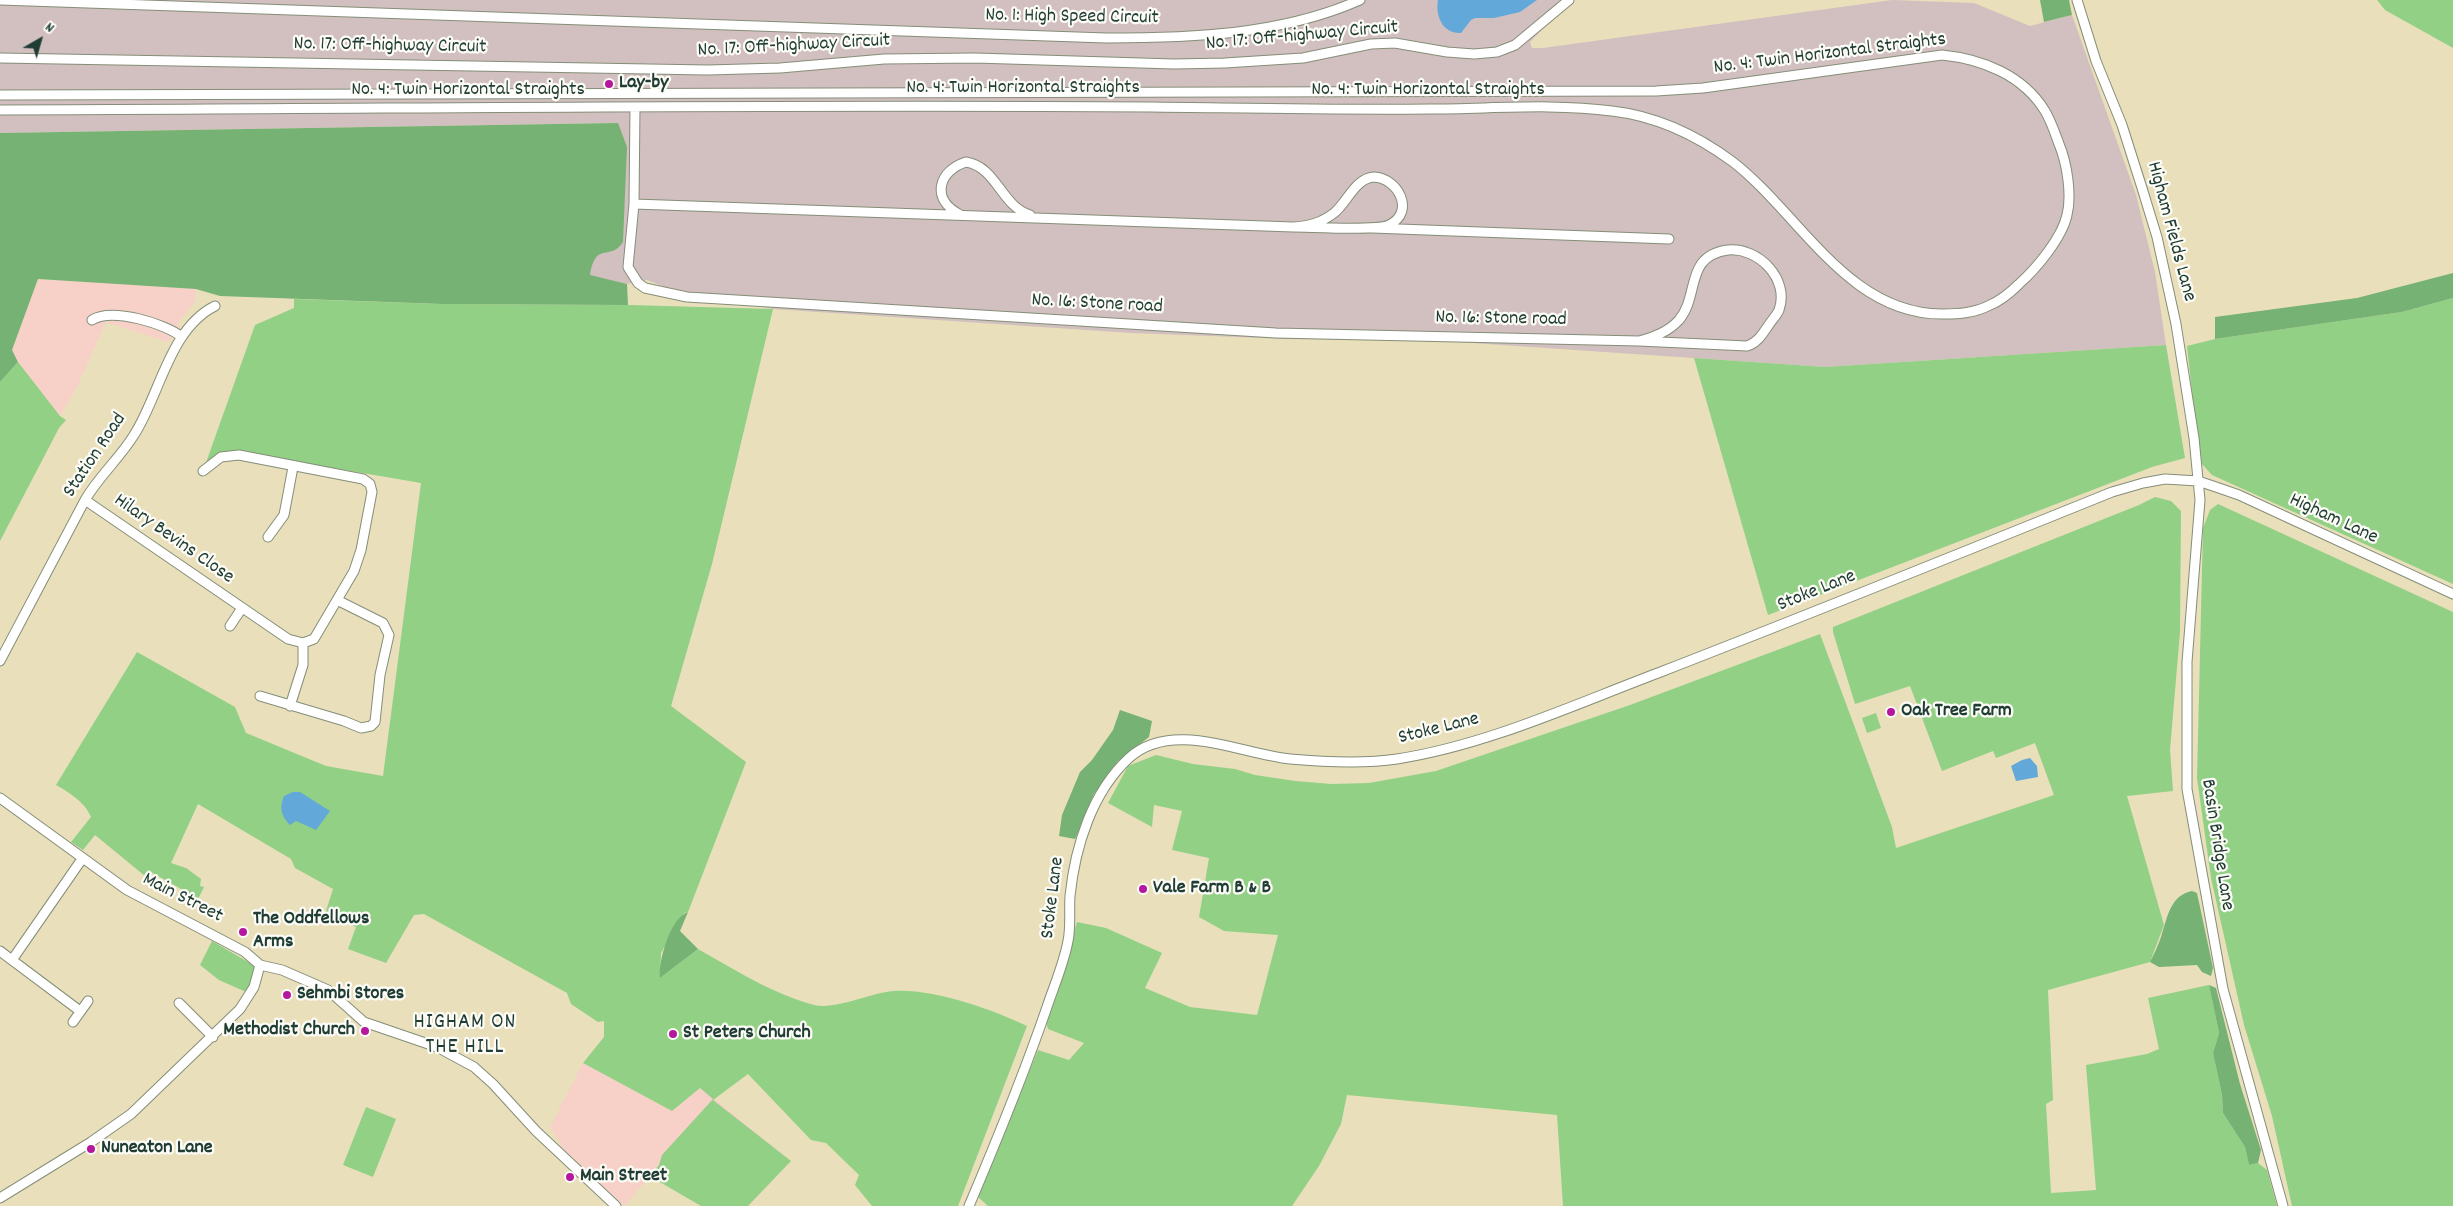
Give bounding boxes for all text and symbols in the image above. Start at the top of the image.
street label: No. 1: High Speed Circuit [985,4,1159,32]
north arrow [15,15,65,65]
street label: No. 17: Off-highway Circuit [1205,17,1399,57]
text: N [40,18,58,38]
street label: No. 4: Twin Horizontal Straights [1713,29,1947,81]
street label: No. 17: Off-highway Circuit [697,30,891,64]
street label: No. 17: Off-highway Circuit [293,33,487,61]
place label: Lay-by [619,72,668,96]
street label: No. 4: Twin Horizontal Straights [906,77,1140,101]
marker: Lay-by [603,78,615,90]
street label: No. 4: Twin Horizontal Straights [351,79,585,103]
street label: No. 4: Twin Horizontal Straights [1311,79,1545,103]
street label: Higham Fields Lane [2140,160,2200,304]
street label: No. 16: Stone road [1031,290,1163,320]
street label: No. 16: Stone road [1435,307,1567,333]
street label: Station Road [59,409,133,503]
street label: Higham Lane [2285,489,2381,551]
street label: Hilary Bevins Close [108,490,238,590]
street label: Stoke Lane [1774,565,1860,619]
place label: Oak Tree Farm [1901,700,2012,724]
marker: Oak Tree Farm [1885,706,1897,718]
street label: Stoke Lane [1396,708,1482,752]
street label: Basin Bridge Lane [2194,778,2238,912]
street label: Stoke Lane [1037,856,1071,940]
street label: Main Street [138,869,226,929]
place label: Vale Farm B & B [1153,877,1271,901]
marker: Vale Farm B & B [1137,883,1149,895]
place label: The Oddfellows Arms [253,908,369,955]
marker: The Oddfellows Arms [237,926,249,938]
place label: Sehmbi Stores [297,983,404,1007]
marker: Sehmbi Stores [281,989,293,1001]
district label: HIGHAM ON THE HILL [412,1011,518,1062]
place label: Methodist Church [223,1019,355,1043]
place label: St Peters Church [683,1022,811,1046]
marker: Methodist Church [359,1025,371,1037]
marker: St Peters Church [667,1028,679,1040]
place label: Nuneaton Lane [101,1137,213,1161]
marker: Nuneaton Lane [85,1143,97,1155]
place label: Main Street [580,1165,667,1189]
marker: Main Street [564,1171,576,1183]

